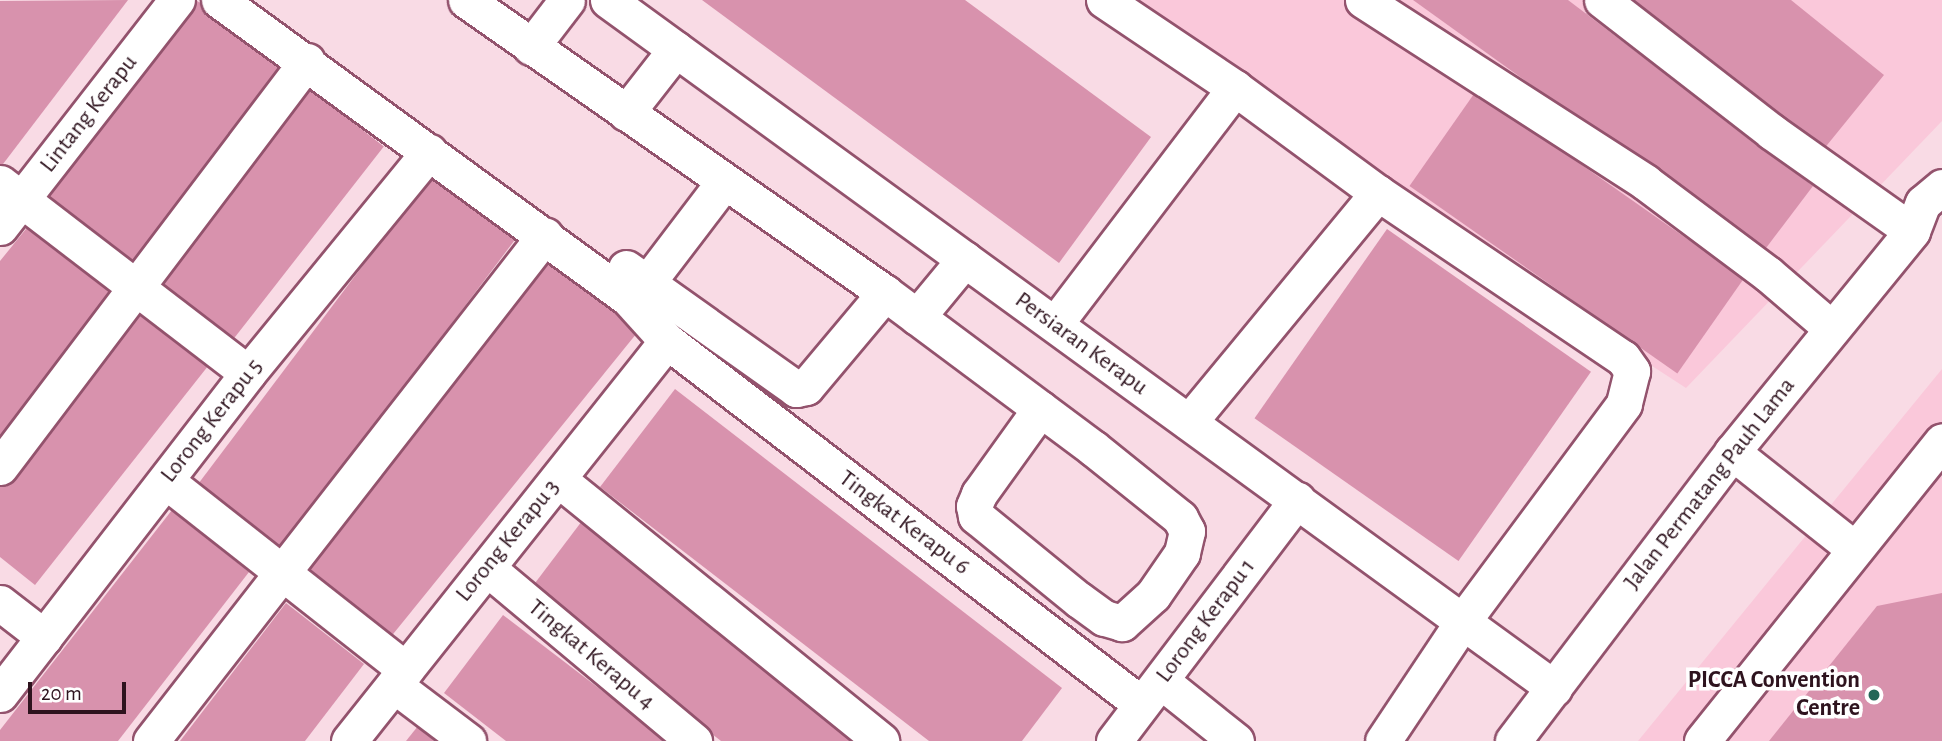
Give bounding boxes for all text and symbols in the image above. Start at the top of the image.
street label: Lintang Kerapu [34,49,144,179]
street label: Persiaran Kerapu [1009,286,1153,402]
street label: Lorong Kerapu 5 [155,353,269,489]
street label: Jalan Permatang Pauh Lama [1618,372,1802,596]
street label: Tingkat Kerapu 6 [833,464,975,582]
street label: Lorong Kerapu 3 [450,474,566,608]
street label: Lorong Kerapu 1 [1150,553,1262,689]
street label: Tingkat Kerapu 4 [522,594,660,716]
place label: PICCA Convention Centre [1688,667,1860,723]
scale bar [32,668,130,712]
text: 20 m [41,683,82,704]
marker: PICCA Convention Centre [1866,687,1882,703]

